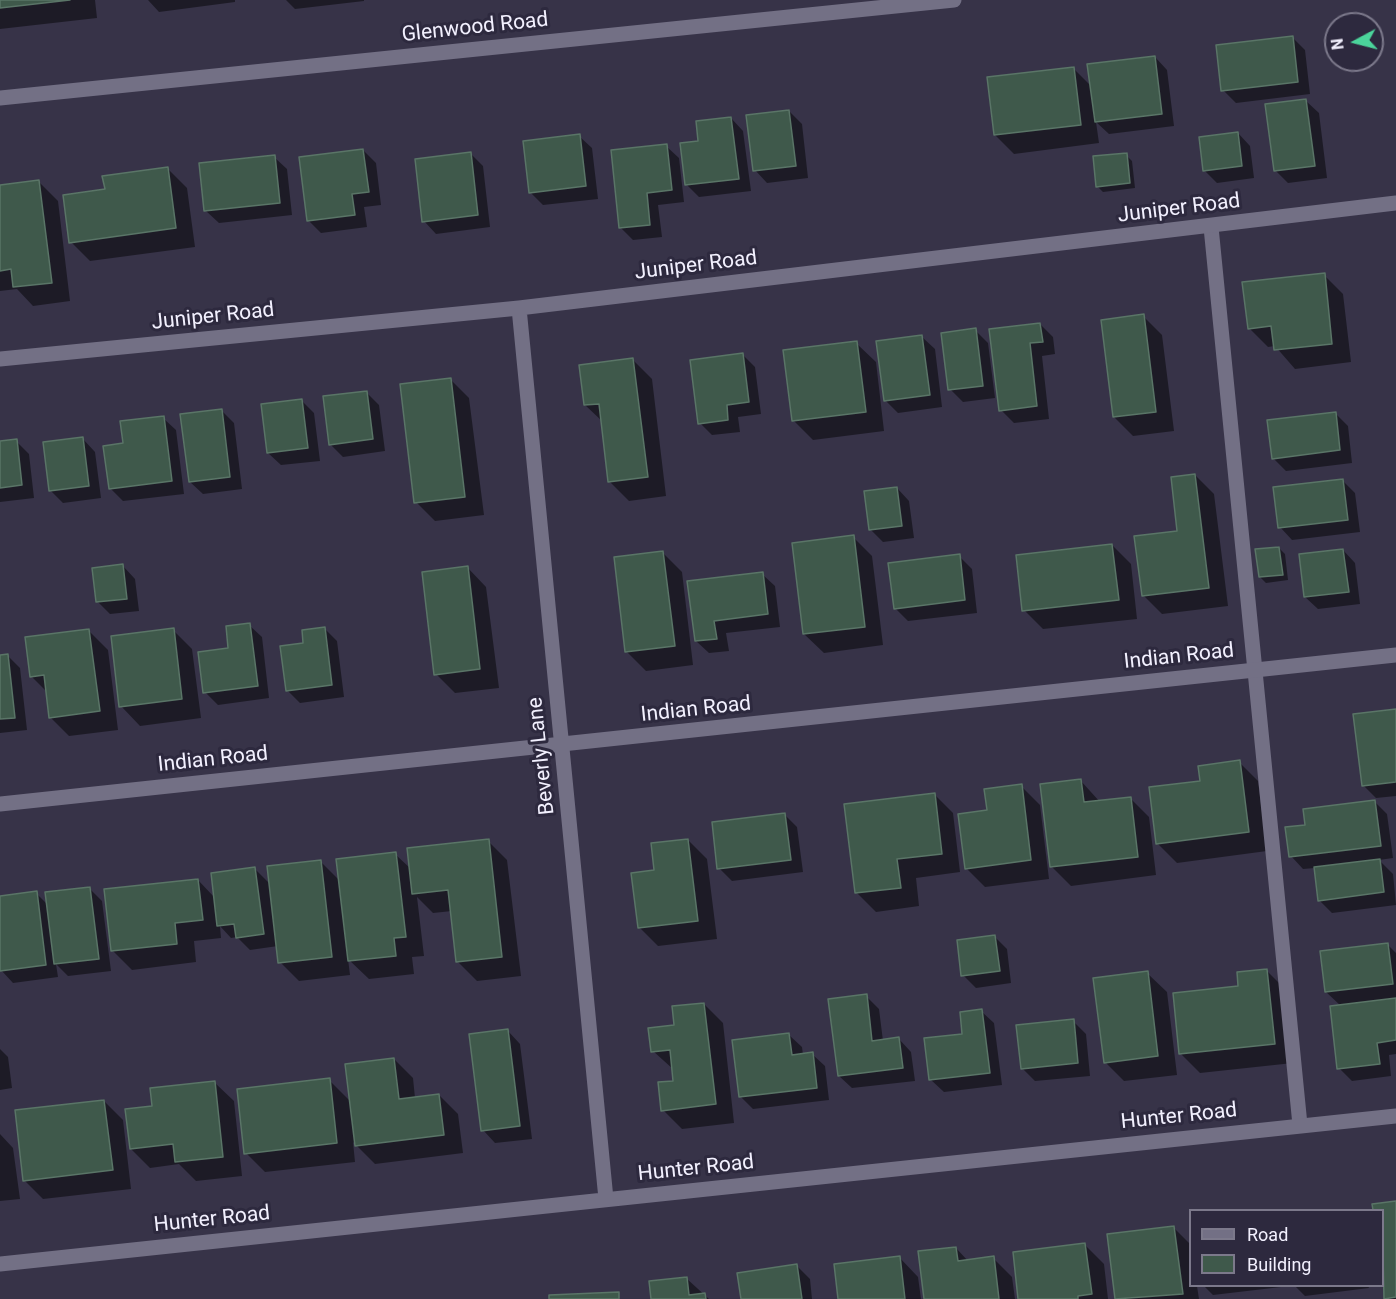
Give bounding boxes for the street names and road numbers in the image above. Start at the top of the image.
street label: Glenwood Road [401,8,549,48]
street label: Juniper Road [1116,189,1242,229]
street label: Juniper Road [633,246,759,286]
street label: Juniper Road [150,298,276,336]
street label: Indian Road [1123,639,1235,675]
street label: Indian Road [640,692,752,728]
street label: Beverly Lane [523,696,561,816]
street label: Indian Road [157,742,269,778]
street label: Hunter Road [1120,1098,1238,1136]
street label: Hunter Road [637,1150,755,1188]
street label: Hunter Road [153,1201,271,1239]

